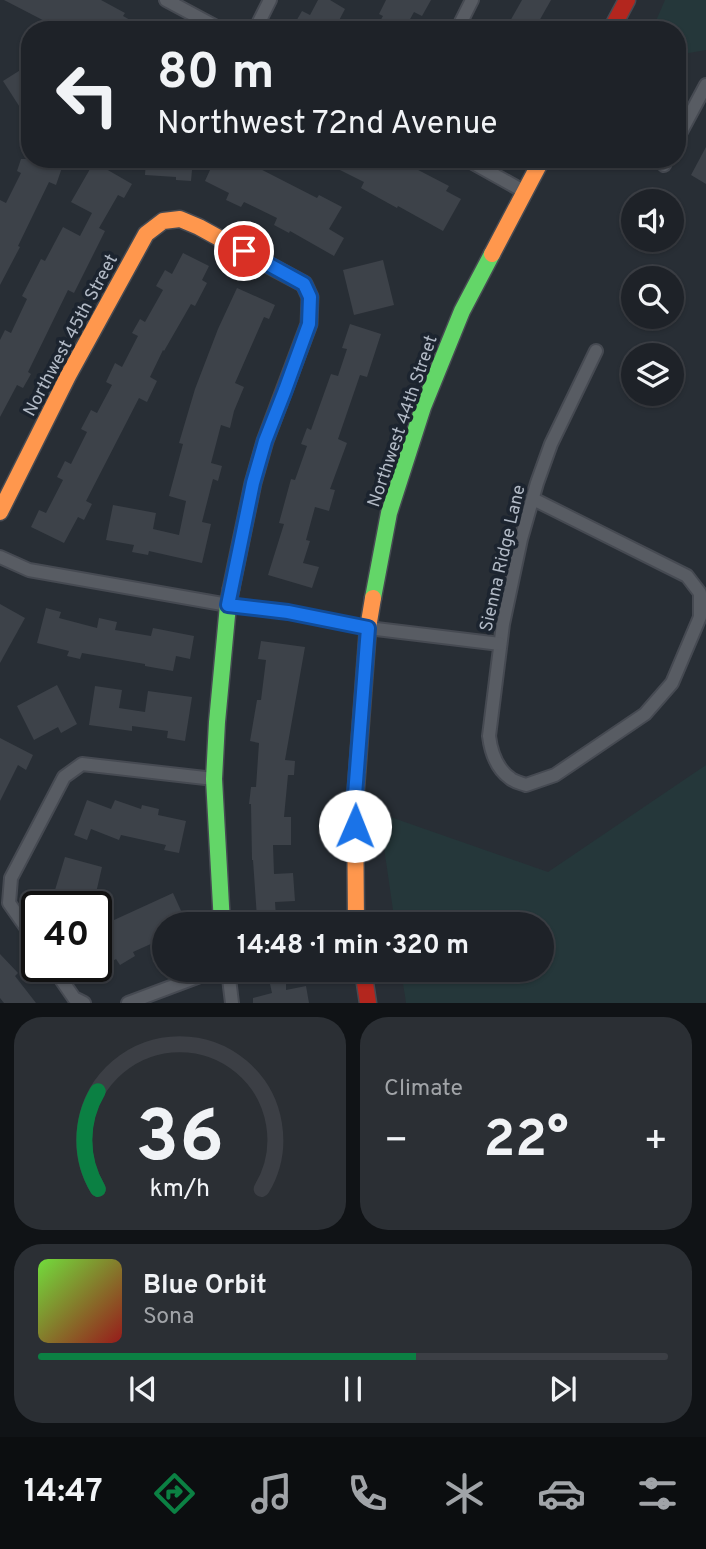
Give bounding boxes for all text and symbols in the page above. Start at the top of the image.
text: 80 m [157,44,274,106]
icon: left [42,49,133,140]
text: Northwest 72nd Avenue [157,105,497,145]
map controls [621,189,684,406]
button: sound [621,189,684,252]
pin [214,221,274,281]
icon: arrive [225,232,263,270]
street label: Northwest 45th Street [19,251,124,421]
button: search [621,266,684,329]
street label: Northwest 44th Street [363,332,444,511]
button: layers [621,343,684,406]
street label: Sienna Ridge Lane [475,483,532,634]
position arrow [318,789,392,863]
speed limit sign: 40 [21,891,112,982]
text: 14:48 · 1 min · 320 m [237,930,469,963]
text: Climate [384,1075,463,1104]
text: 36 [136,1096,224,1188]
text: 22° [483,1109,569,1175]
text: − [384,1118,409,1167]
text: + [643,1118,668,1167]
text: km/h [150,1174,210,1206]
text: Blue Orbit [143,1270,267,1303]
text: Sona [143,1303,194,1332]
icon: previous [124,1370,162,1408]
icon: pause [334,1370,372,1408]
icon: next [544,1370,582,1408]
icon: directions [150,1469,199,1518]
icon: music [247,1469,296,1518]
icon: phone [343,1469,392,1518]
icon: climate [440,1469,489,1518]
icon: car [537,1469,586,1518]
icon: filters [633,1469,682,1518]
text: 14:47 [24,1473,103,1513]

